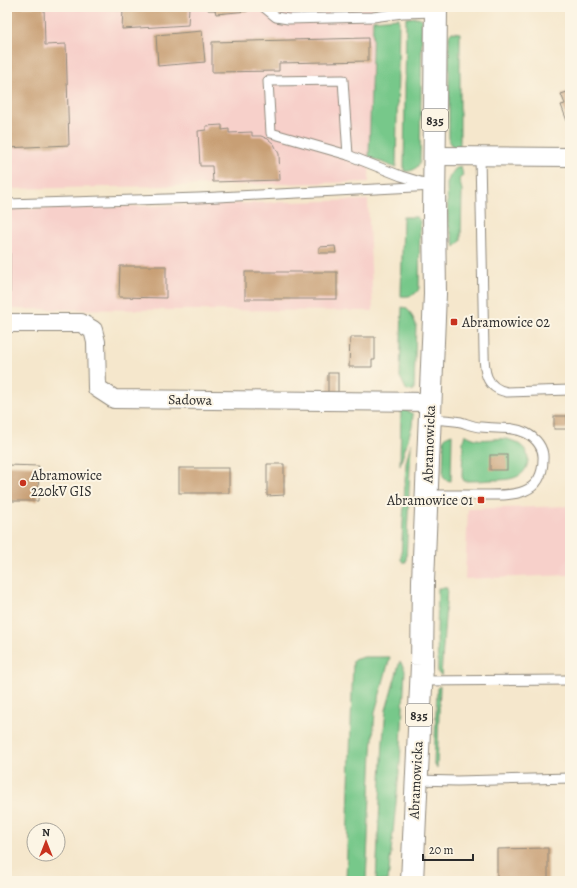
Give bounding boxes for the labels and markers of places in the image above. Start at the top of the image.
place label: Abramowice 02 [461,313,550,332]
marker: Abramowice 02 [449,317,459,327]
place label: Abramowice 220kV GIS [30,466,102,501]
marker: Abramowice 220kV GIS [18,478,28,488]
place label: Abramowice 01 [386,491,473,510]
marker: Abramowice 01 [476,495,486,505]

